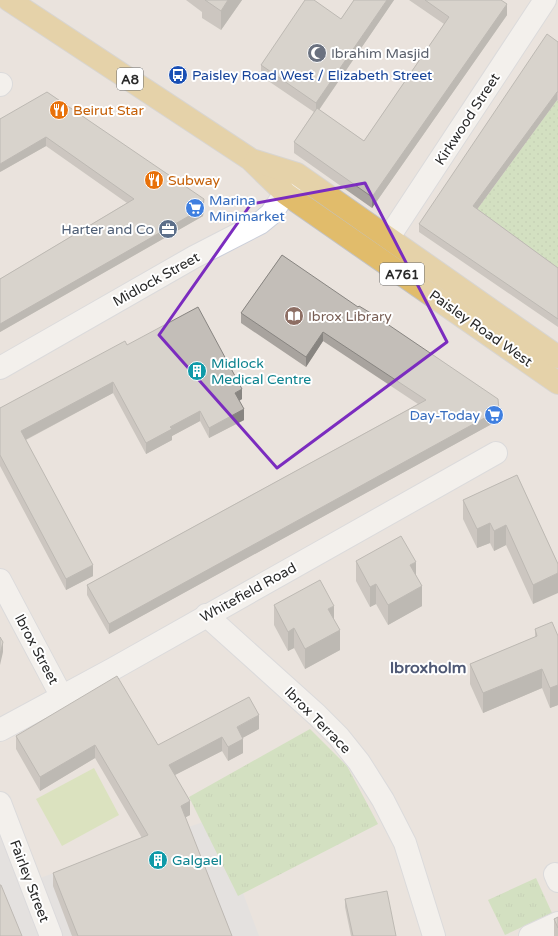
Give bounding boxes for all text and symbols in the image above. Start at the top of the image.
mosque icon: Ibrahim Masjid [306,42,328,64]
place label: Ibrahim Masjid [331,45,429,62]
bus stop icon: Paisley Road West / Elizabeth Street [167,64,189,86]
place label: Paisley Road West / Elizabeth Street [192,67,433,84]
road number: A8 [117,68,143,90]
street label: Kirkwood Street [431,69,504,169]
restaurant icon: Beirut Star [48,99,70,121]
place label: Beirut Star [73,102,144,119]
restaurant icon: Subway [143,169,165,191]
place label: Subway [168,172,221,189]
place label: Marina Minimarket [209,192,285,225]
supermarket icon: Marina Minimarket [184,197,206,219]
office icon: Harter and Co [157,218,179,240]
place label: Harter and Co [61,221,154,238]
street label: Midlock Street [110,248,203,310]
road number: A761 [380,263,424,285]
street label: Paisley Road West [426,286,536,371]
library icon: Ibrox Library [283,305,305,327]
place label: Ibrox Library [308,308,392,325]
place label: Midlock Medical Centre [211,355,311,388]
building icon: Midlock Medical Centre [186,360,208,382]
supermarket icon: Day-Today [483,404,505,426]
place label: Day-Today [409,407,480,424]
street label: Whitefield Road [197,559,299,626]
street label: Ibrox Street [11,611,63,688]
district label: Ibroxholm [390,658,466,678]
street label: Ibrox Terrace [281,684,354,757]
street label: Fairley Street [6,838,53,925]
building icon: Galgael [147,849,169,871]
place label: Galgael [172,852,222,869]

